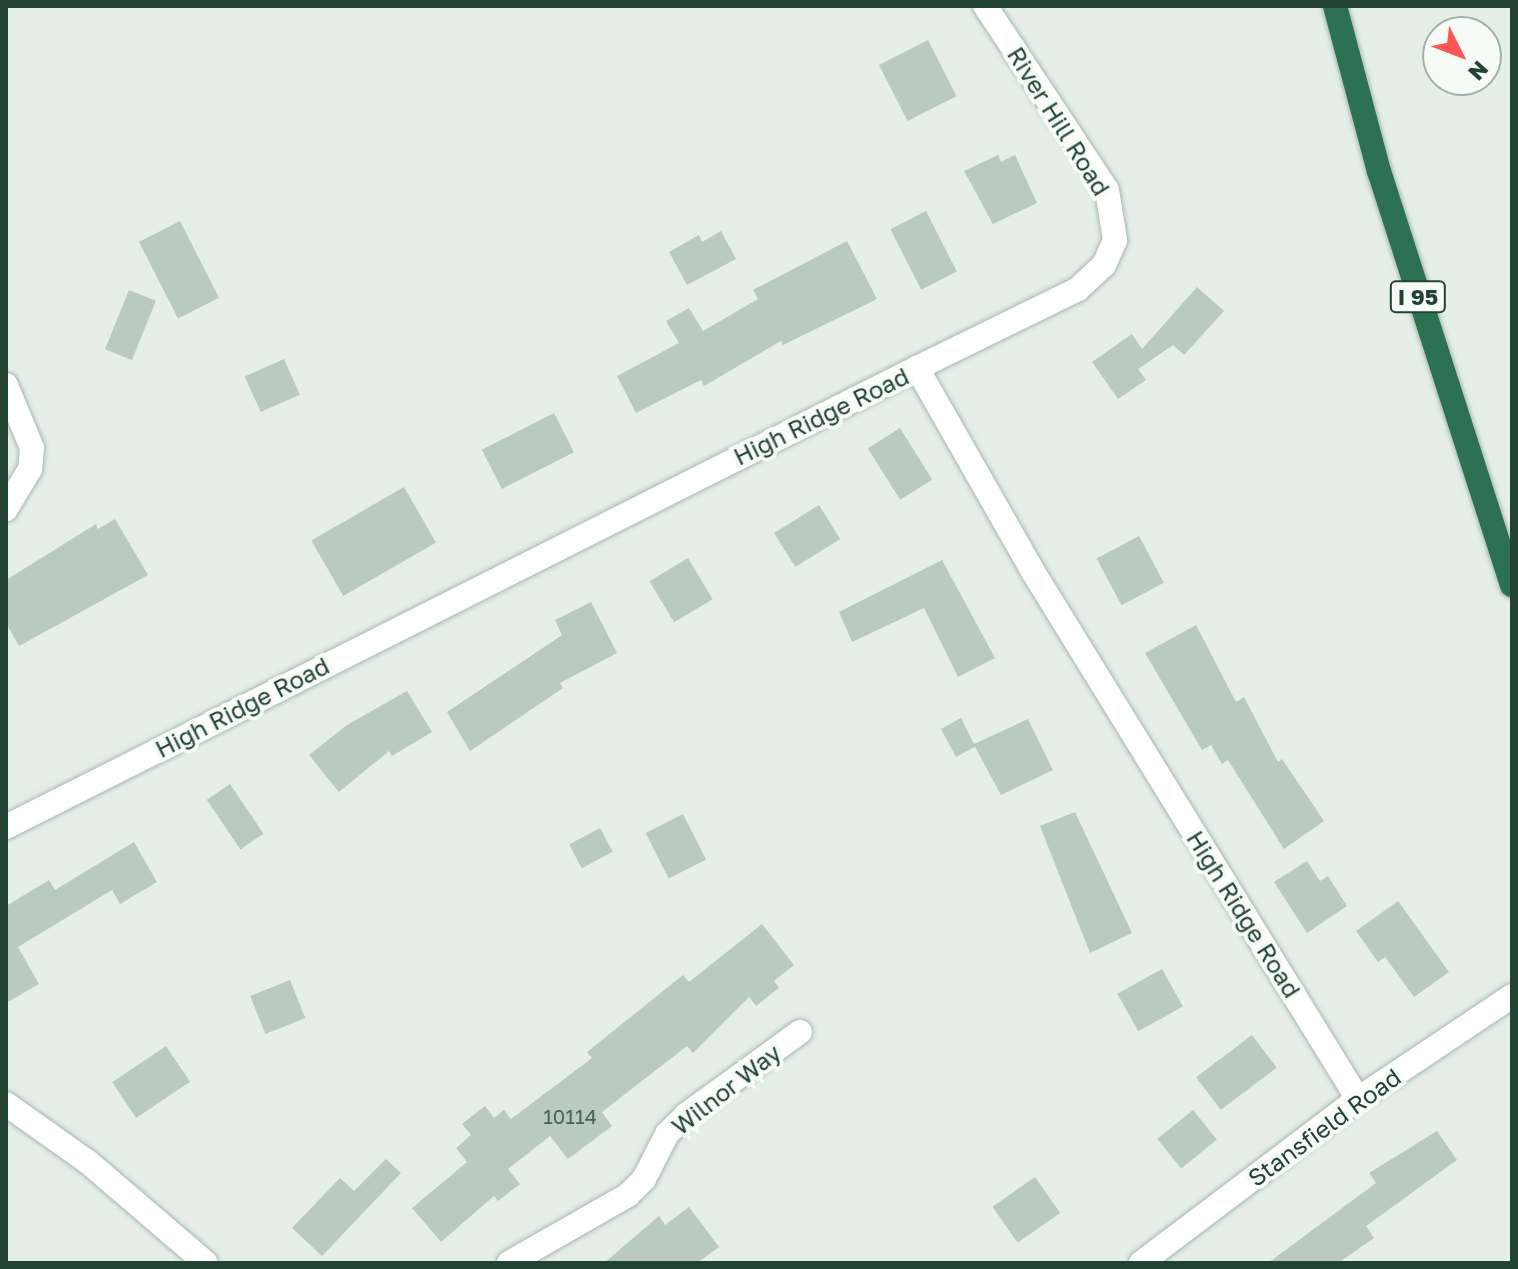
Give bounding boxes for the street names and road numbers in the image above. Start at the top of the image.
street label: River Hill Road [1002,41,1116,201]
road number: I 95 [1388,279,1448,315]
street label: High Ridge Road [729,361,913,471]
street label: High Ridge Road [150,651,334,763]
street label: High Ridge Road [1181,825,1307,1003]
street label: Wilnor Way [666,1038,786,1140]
street label: Stansfield Road [1242,1062,1406,1192]

